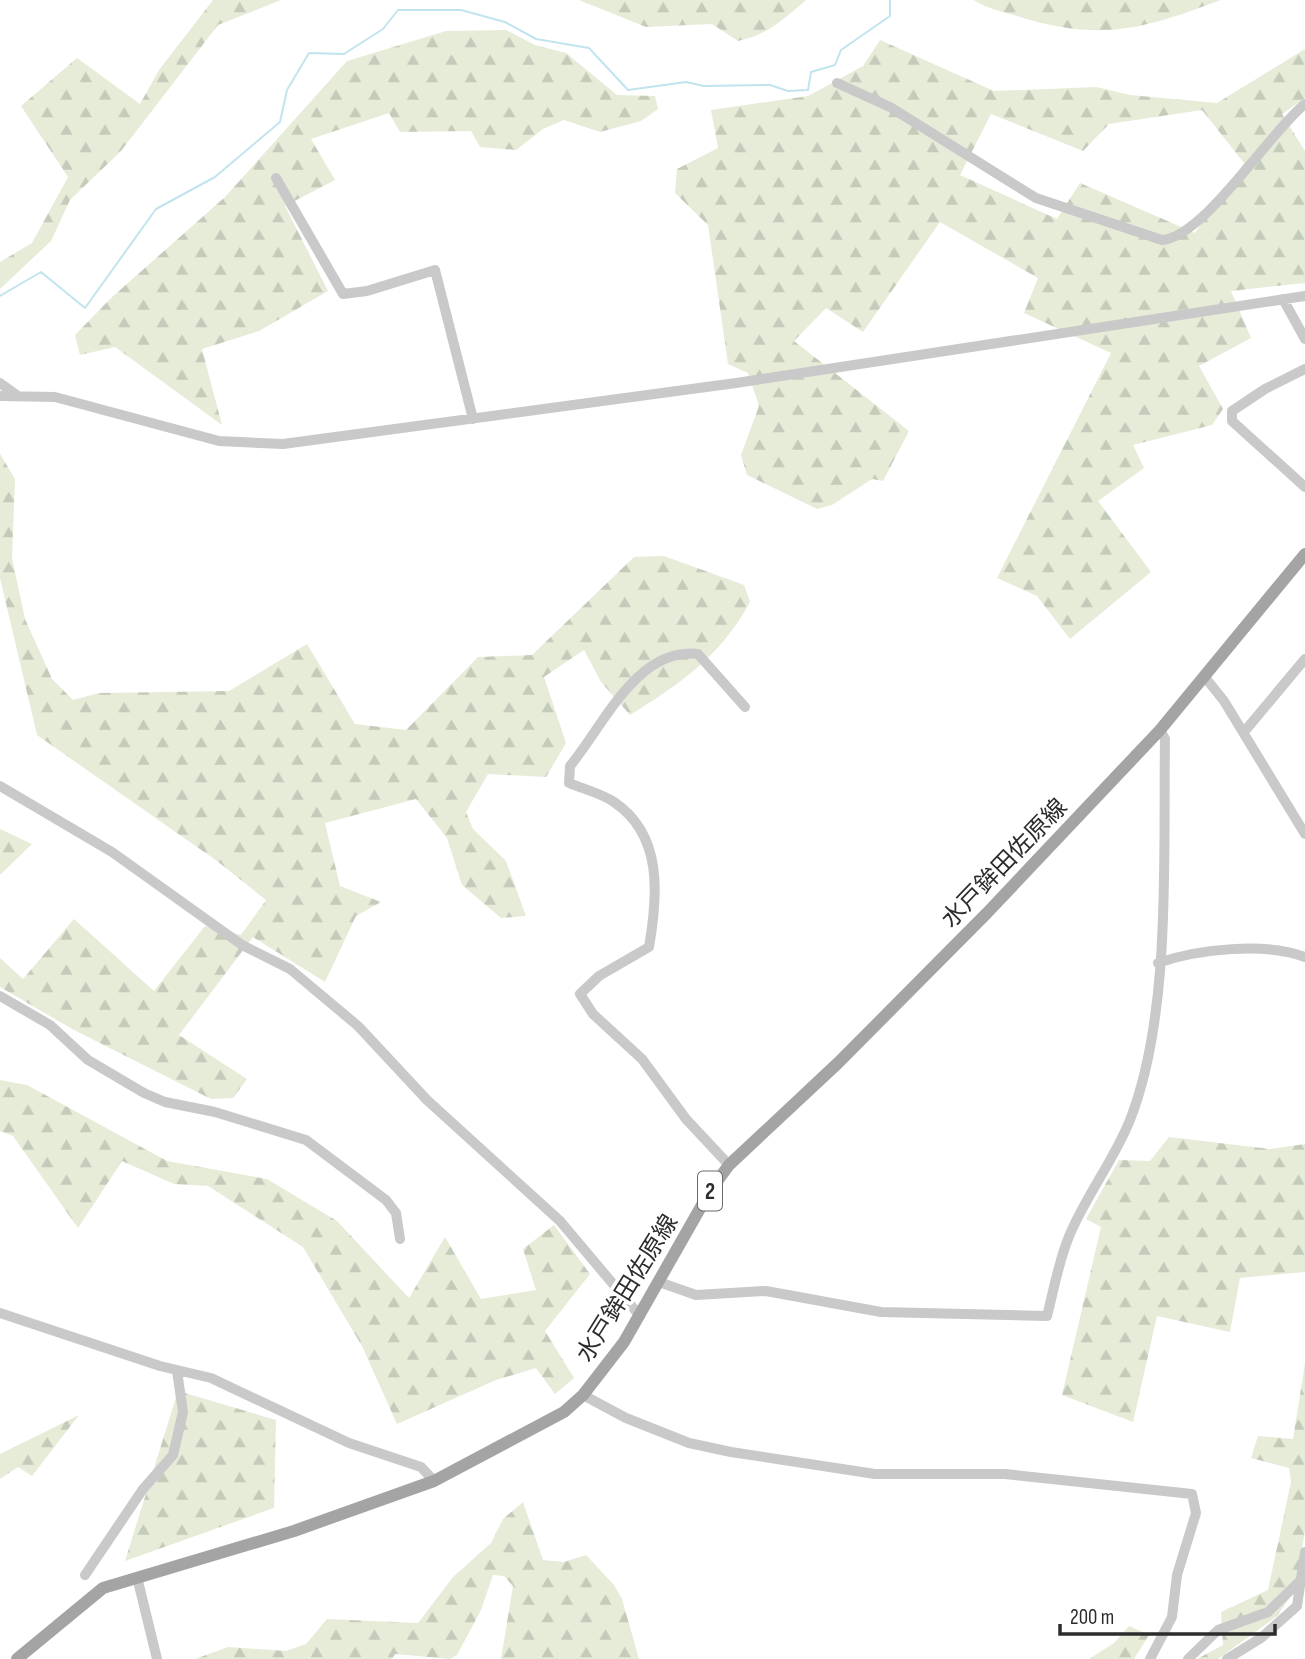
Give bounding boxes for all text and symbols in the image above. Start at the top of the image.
street label: 水戸鉾田佐原線 [936,793,1073,934]
road number: 2 [698,1172,722,1210]
street label: 水戸鉾田佐原線 [571,1209,684,1367]
scale bar [1060,1592,1275,1636]
text: 200 m [1070,1605,1114,1630]

